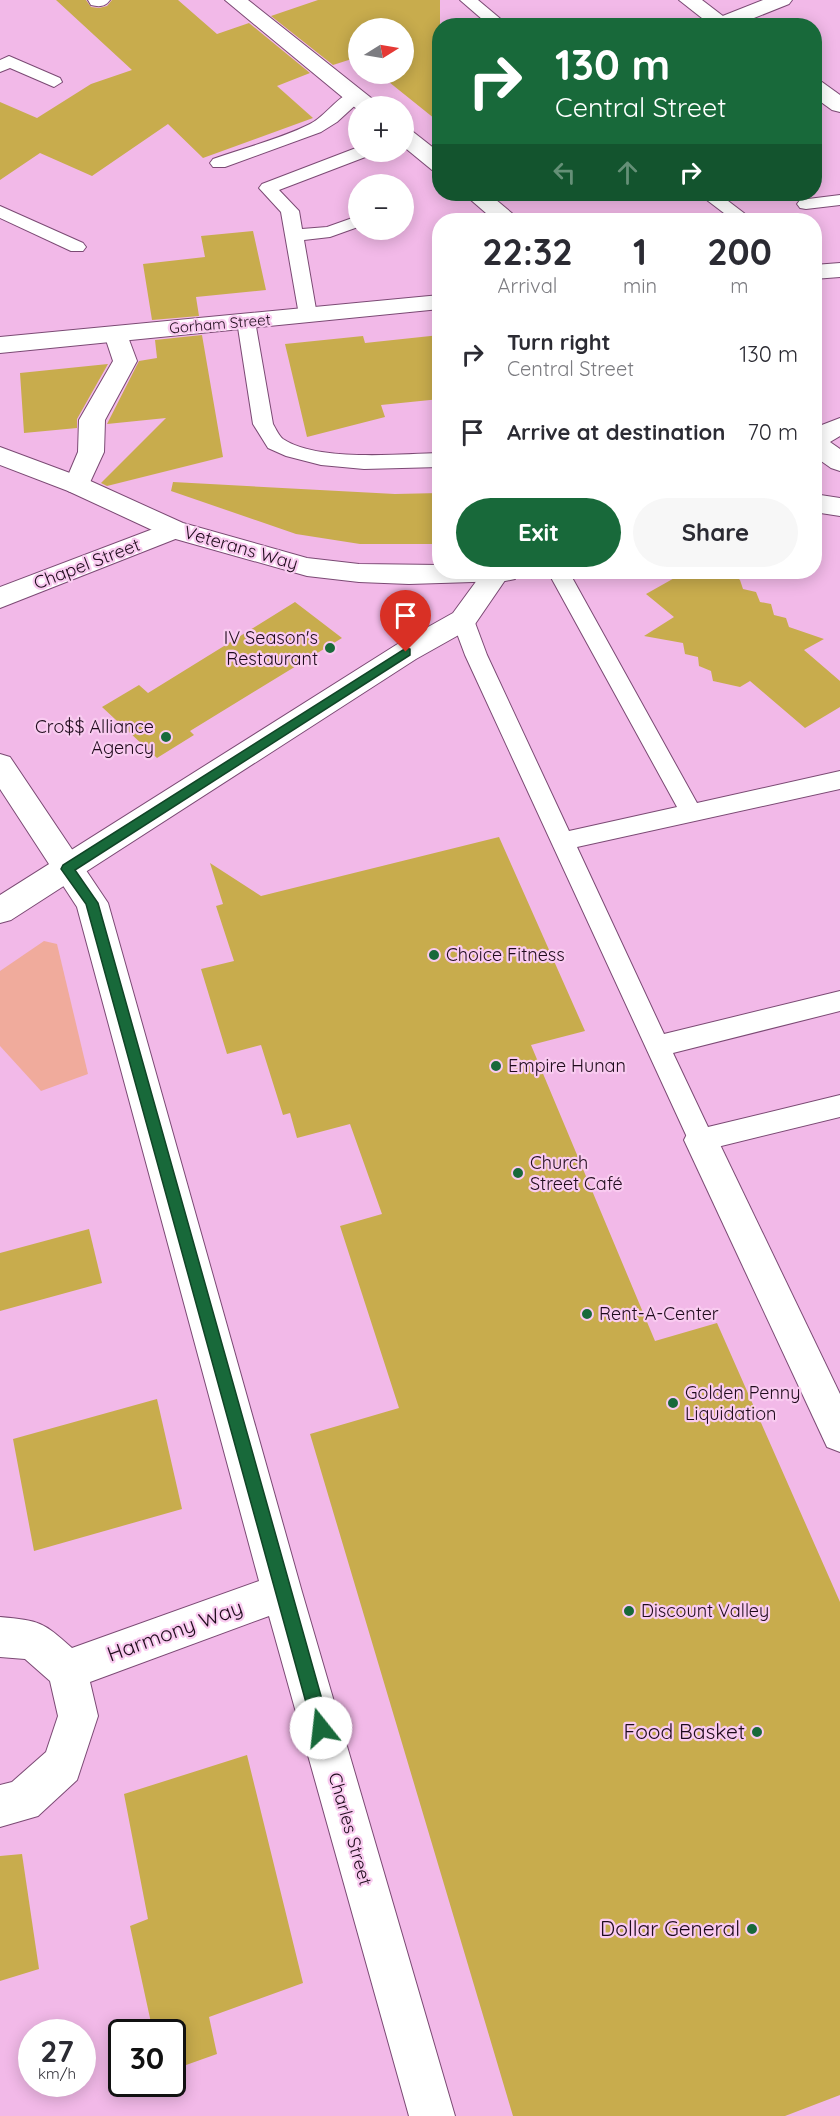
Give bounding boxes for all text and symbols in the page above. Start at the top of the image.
north arrow [348,18,414,84]
map controls [348,18,414,240]
text: 130 m [555,38,670,91]
icon: right [456,42,534,120]
text: Central Street [555,90,726,124]
button: + [348,96,414,162]
icon: left [548,156,581,189]
icon: ahead [611,156,644,189]
icon: right [674,156,707,189]
button: − [348,174,414,240]
text: 22:32 [482,229,573,274]
text: 1 [633,229,647,274]
text: 200 [707,229,772,274]
text: Arrival [498,273,557,298]
text: min [623,273,657,298]
text: m [730,273,749,298]
street label: Gorham Street [168,310,271,337]
text: Turn right [507,328,611,356]
icon: right [456,338,489,371]
text: 130 m [739,340,798,368]
text: Central Street [507,356,634,381]
icon: arrive [456,416,489,449]
text: Arrive at destination [507,418,725,446]
text: 70 m [748,418,798,446]
button: Exit [456,498,621,567]
button: Share [633,498,798,567]
street label: Veterans Way [181,520,301,575]
street label: Chapel Street [30,533,143,594]
pin [380,590,431,652]
icon: arrive [389,599,422,632]
place label: IV Season's Restaurant [224,626,318,670]
marker: IV Season's Restaurant [323,641,337,655]
place label: Cro$$ Alliance Agency [35,715,154,759]
marker: Cro$$ Alliance Agency [159,730,173,744]
place label: Choice Fitness [446,943,565,966]
marker: Choice Fitness [427,948,441,962]
place label: Empire Hunan [508,1054,626,1077]
marker: Empire Hunan [489,1059,503,1073]
place label: Church Street Café [530,1151,623,1195]
marker: Church Street Café [511,1166,525,1180]
place label: Rent-A-Center [599,1302,719,1325]
marker: Rent-A-Center [580,1307,594,1321]
place label: Golden Penny Liquidation [685,1381,800,1425]
marker: Golden Penny Liquidation [666,1396,680,1410]
street label: Harmony Way [103,1594,246,1667]
place label: Discount Valley [641,1599,769,1622]
marker: Discount Valley [622,1604,636,1618]
position arrow [289,1696,353,1760]
place label: Food Basket [624,1718,745,1744]
marker: Food Basket [750,1725,764,1739]
street label: Charles Street [323,1770,378,1888]
place label: Dollar General [600,1915,740,1941]
marker: Dollar General [745,1922,759,1936]
speed limit sign: 30 [108,2019,186,2097]
text: 27 [40,2032,74,2070]
text: km/h [38,2064,76,2083]

